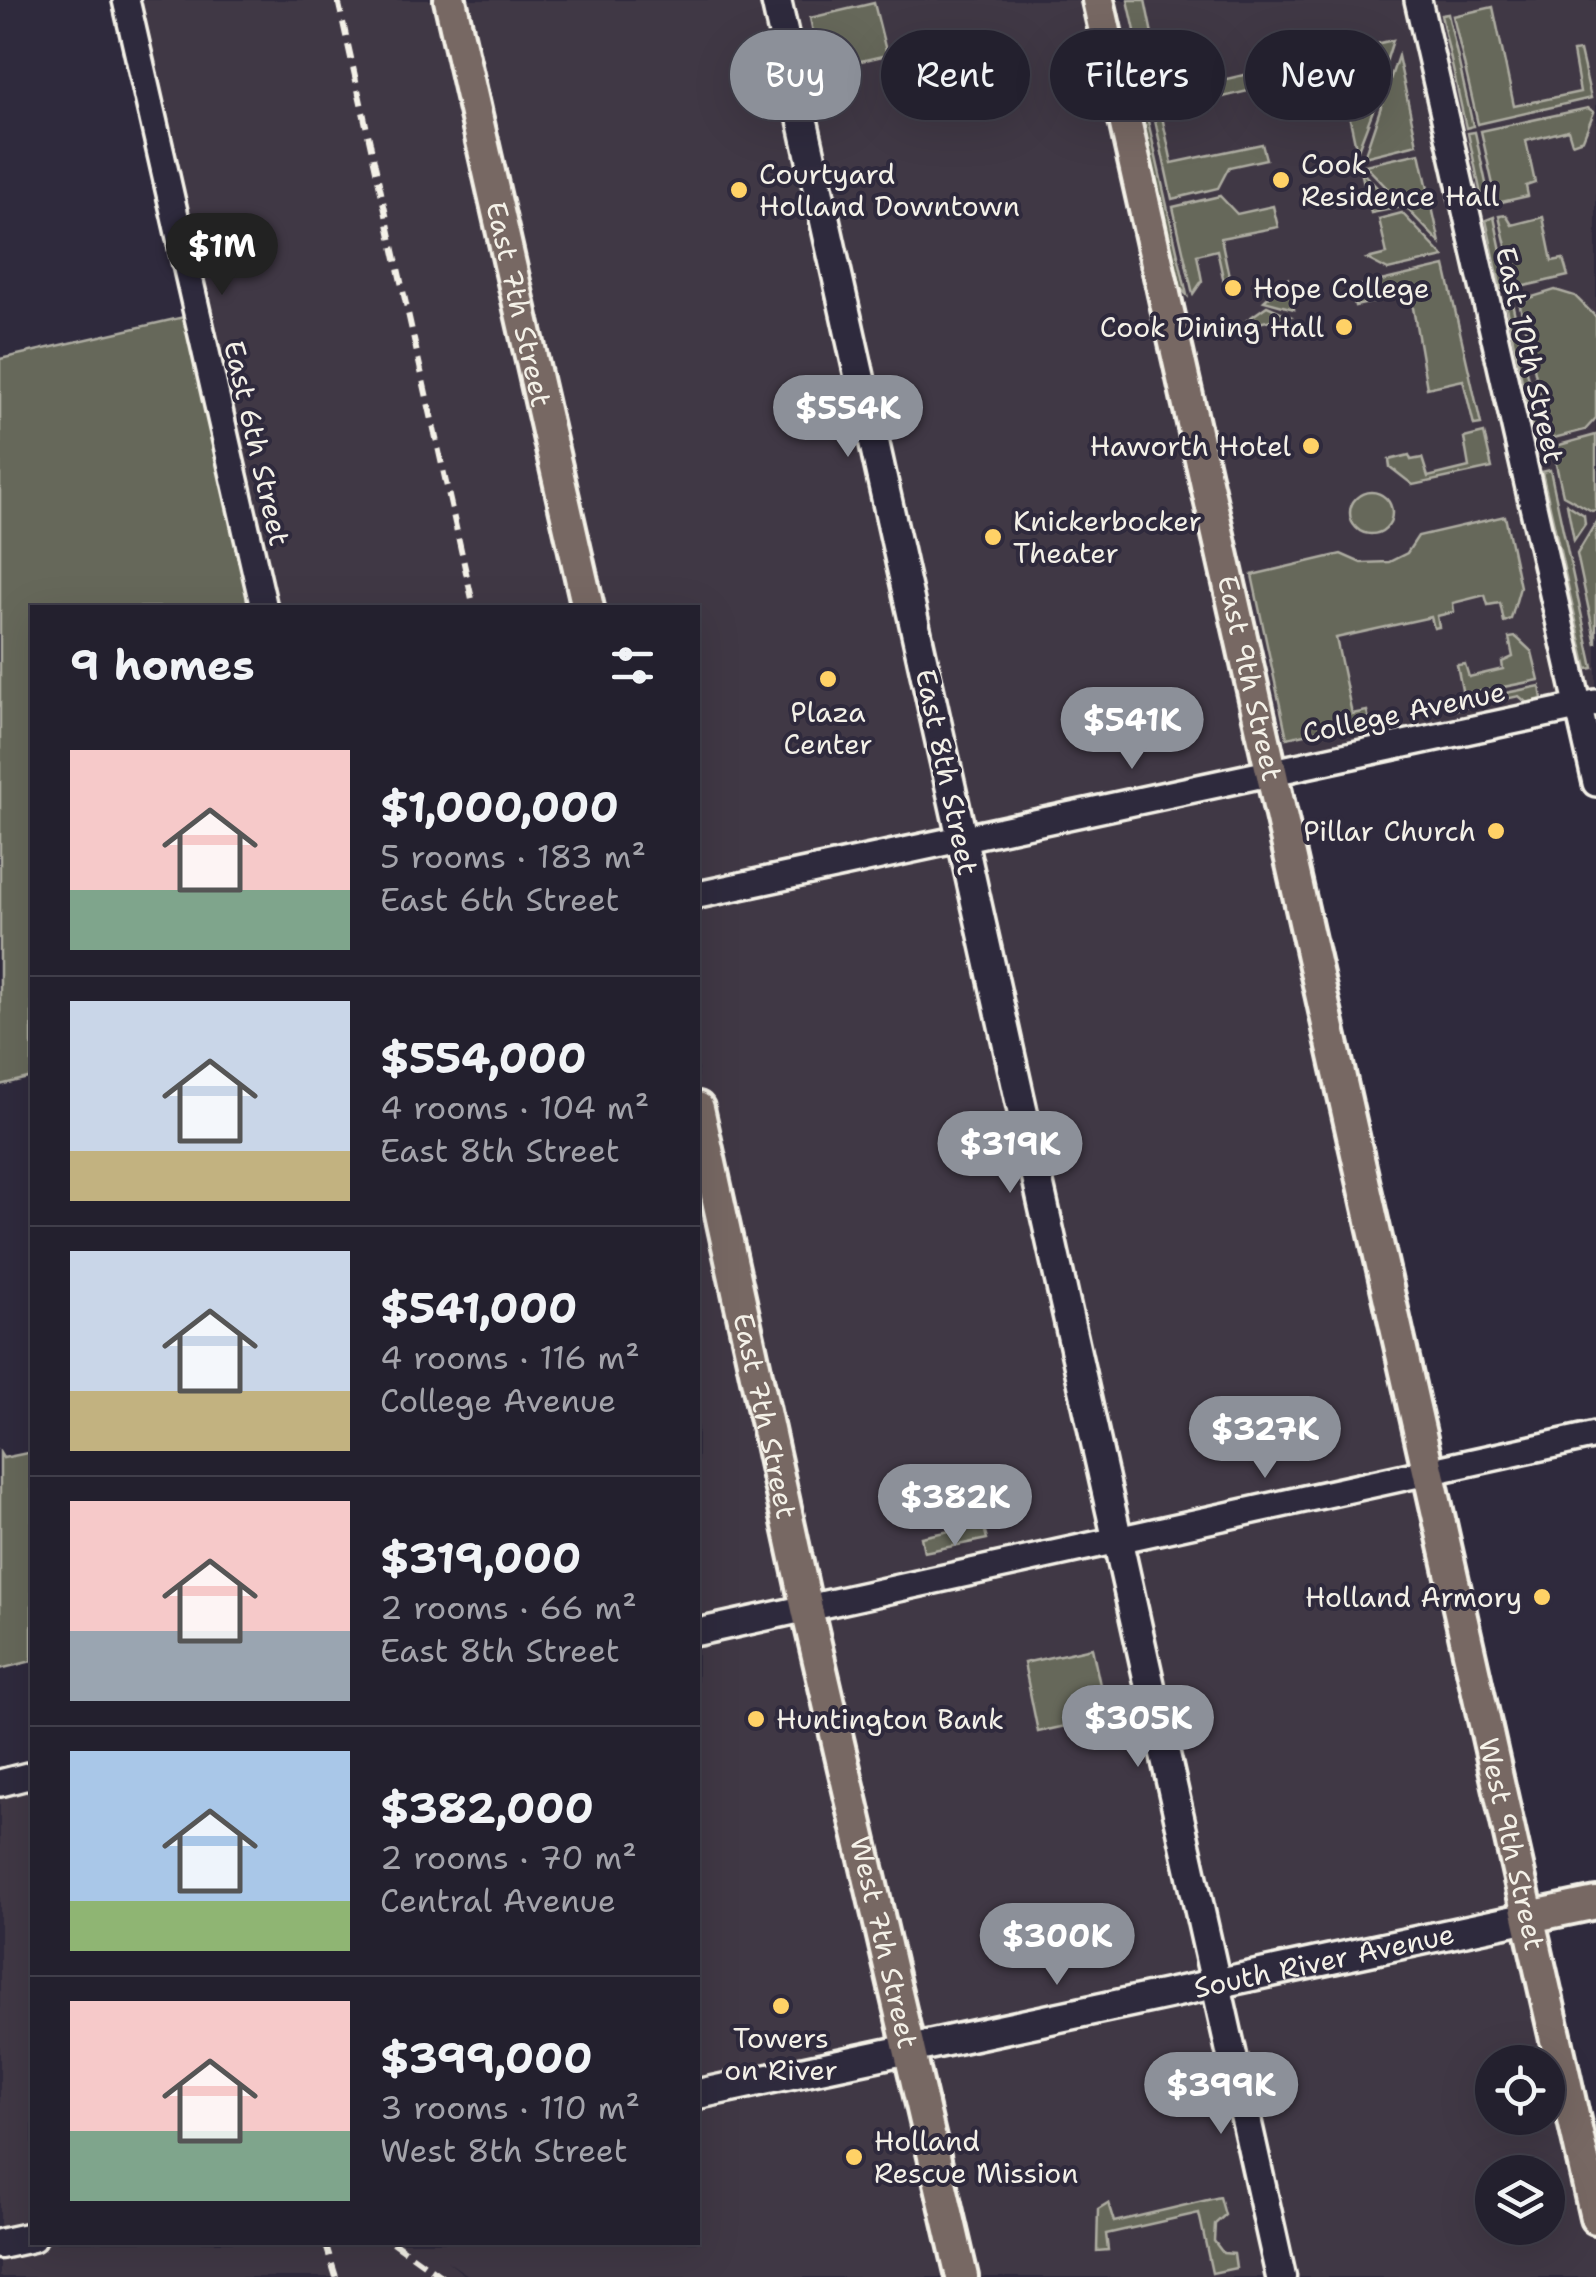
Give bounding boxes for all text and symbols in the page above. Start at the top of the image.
chip: Buy [730,30,861,120]
chip: Rent [881,30,1030,120]
chip: Filters [1050,30,1225,120]
chip: New [1245,30,1391,120]
place label: Cook Residence Hall [1301,145,1500,215]
place label: Courtyard Holland Downtown [759,155,1020,225]
marker: Cook Residence Hall [1270,169,1292,191]
marker: Courtyard Holland Downtown [728,179,750,201]
street label: East 7th Street [477,198,561,411]
pin: $1M [174,213,270,298]
text: $1M [188,224,256,267]
street label: East 10th Street [1487,243,1573,467]
place label: Hope College [1253,269,1430,307]
marker: Hope College [1222,277,1244,299]
place label: Cook Dining Hall [1100,308,1325,346]
marker: Cook Dining Hall [1333,316,1355,338]
street label: East 6th Street [215,337,299,549]
pin: $554K [778,375,918,460]
text: $554K [795,386,901,429]
place label: Haworth Hotel [1090,427,1292,465]
marker: Haworth Hotel [1300,435,1322,457]
place label: Knickerbocker Theater [1013,502,1202,572]
marker: Knickerbocker Theater [982,526,1004,548]
street label: East 9th Street [1209,572,1292,785]
text: 9 homes [70,637,255,693]
icon: filters [605,638,660,693]
street label: East 8th Street [907,665,987,879]
marker: Plaza Center [817,668,839,690]
street label: College Avenue [1299,672,1509,752]
pin: $541K [1062,687,1202,772]
place label: Plaza Center [783,693,873,763]
text: $541K [1083,698,1181,741]
text: $1,000,000 [380,779,619,835]
icon: home [150,790,270,910]
place label: Pillar Church [1303,812,1476,850]
marker: Pillar Church [1485,820,1507,842]
text: 5 rooms · 183 m² [380,835,646,878]
text: East 6th Street [380,878,620,921]
text: $554,000 [380,1030,587,1086]
icon: home [150,1041,270,1161]
text: 4 rooms · 104 m² [380,1086,649,1129]
pin: $319K [940,1111,1080,1196]
text: $319K [959,1122,1061,1165]
text: East 8th Street [380,1129,620,1172]
text: $541,000 [380,1280,577,1336]
icon: home [150,1291,270,1411]
street label: East 7th Street [724,1309,806,1522]
text: 4 rooms · 116 m² [380,1336,640,1379]
text: College Avenue [380,1379,616,1422]
pin: $327K [1195,1396,1335,1481]
text: $327K [1211,1407,1319,1450]
pin: $382K [885,1464,1025,1549]
text: $382K [900,1475,1010,1518]
text: $319,000 [380,1530,582,1586]
icon: home [150,1541,270,1661]
place label: Holland Armory [1305,1578,1522,1616]
text: 2 rooms · 66 m² [380,1586,637,1629]
marker: Holland Armory [1531,1586,1553,1608]
text: East 8th Street [380,1629,620,1672]
pin: $305K [1068,1685,1208,1770]
text: $305K [1084,1696,1192,1739]
place label: Huntington Bank [776,1700,1004,1738]
marker: Huntington Bank [745,1708,767,1730]
street label: West 9th Street [1470,1734,1554,1954]
text: $382,000 [380,1780,594,1836]
icon: home [150,1791,270,1911]
street label: West 7th Street [841,1833,927,2052]
text: 2 rooms · 70 m² [380,1836,637,1879]
text: Central Avenue [380,1879,616,1922]
pin: $300K [987,1903,1127,1988]
text: $300K [1002,1914,1112,1957]
street label: South River Avenue [1190,1914,1458,2007]
marker: Towers on River [770,1995,792,2017]
place label: Towers on River [724,2019,838,2089]
text: $399,000 [380,2030,593,2086]
icon: home [150,2041,270,2161]
map controls [1475,2045,1565,2245]
button: locate [1475,2045,1565,2135]
pin: $399K [1151,2052,1291,2137]
text: $399K [1166,2063,1276,2106]
text: 3 rooms · 110 m² [380,2086,640,2129]
place label: Holland Rescue Mission [874,2122,1078,2192]
text: West 8th Street [380,2129,628,2172]
marker: Holland Rescue Mission [843,2146,865,2168]
button: layers [1475,2155,1565,2245]

